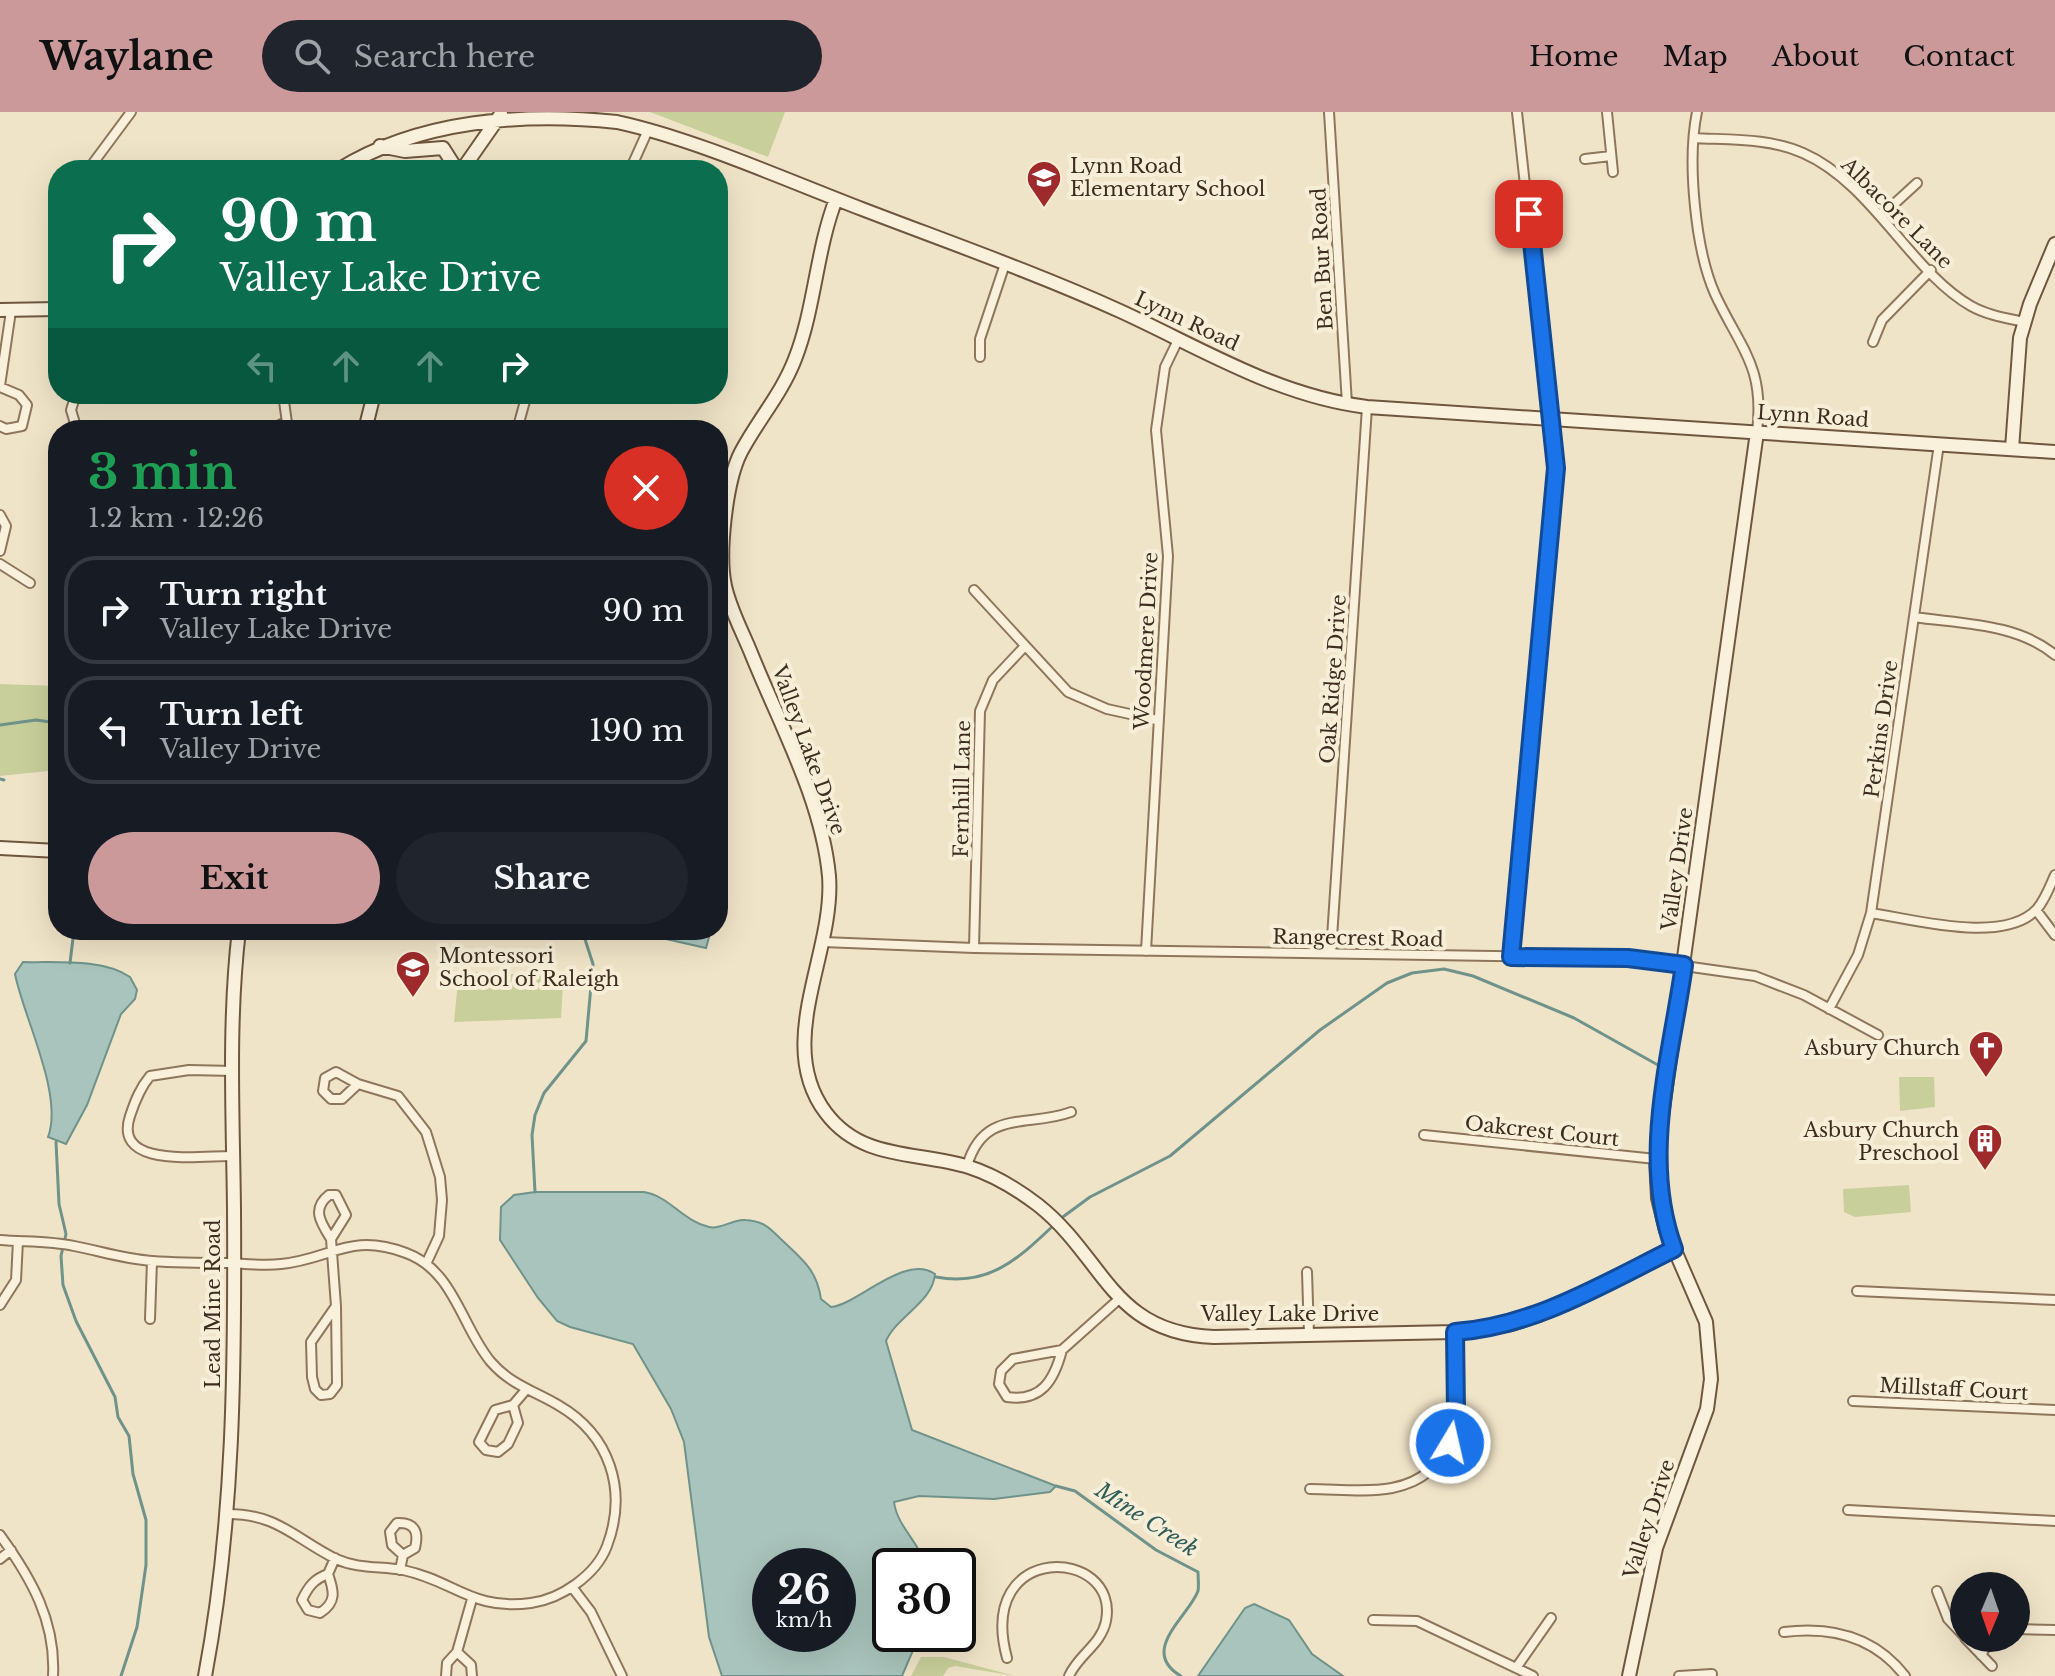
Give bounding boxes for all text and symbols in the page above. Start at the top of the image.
search box [262,20,822,92]
text: Waylane [40,33,214,80]
icon: search [290,34,334,78]
text: Search here [354,38,535,75]
text: Home [1529,39,1619,74]
text: Map [1663,39,1728,74]
text: About [1772,39,1859,74]
text: Contact [1903,39,2015,74]
street label: Albacore Lane [1836,152,1958,274]
place label: Lynn Road Elementary School [1070,154,1265,201]
school or university icon: Lynn Road Elementary School [1025,159,1063,209]
pin [1495,180,1563,248]
text: 90 m [220,187,377,256]
street label: Ben Bur Road [1306,187,1338,331]
icon: right [88,192,192,296]
icon: arrive [1507,192,1551,236]
text: Valley Lake Drive [220,256,541,301]
street label: Lynn Road [1131,286,1243,356]
icon: left [240,344,284,388]
icon: ahead [324,344,368,388]
icon: ahead [408,344,452,388]
icon: right [492,344,536,388]
street label: Lynn Road [1756,400,1870,432]
text: 3 min [88,442,237,502]
button: close [604,446,688,530]
text: 1.2 km · 12:26 [88,502,264,534]
street label: Woodmere Drive [1129,551,1163,732]
text: Turn right [160,576,327,613]
icon: right [92,588,136,632]
text: 90 m [602,592,684,629]
street label: Oak Ridge Drive [1315,593,1351,765]
text: Valley Lake Drive [160,613,392,645]
street label: Perkins Drive [1859,658,1903,800]
street label: Valley Lake Drive [767,661,851,838]
text: Turn left [160,696,303,733]
icon: left [92,708,136,752]
text: 190 m [589,712,684,749]
street label: Fernhill Lane [949,720,975,858]
text: Valley Drive [160,733,321,765]
street label: Valley Drive [1656,806,1698,933]
button: Exit [88,832,380,924]
button: Share [396,832,688,924]
street label: Rangecrest Road [1272,925,1444,951]
place label: Montessori School of Raleigh [439,944,619,991]
school or university icon: Montessori School of Raleigh [394,949,432,999]
church icon: Asbury Church [1967,1029,2005,1079]
place label: Asbury Church [1804,1036,1960,1060]
street label: Oakcrest Court [1464,1111,1621,1151]
place label: Asbury Church Preschool [1803,1118,1959,1165]
building icon: Asbury Church Preschool [1966,1122,2004,1172]
street label: Lead Mine Road [201,1219,225,1389]
street label: Valley Lake Drive [1200,1302,1379,1326]
street label: Millstaff Court [1879,1373,2030,1405]
position arrow [1408,1401,1492,1485]
street label: Valley Drive [1618,1456,1680,1583]
water label: Mine Creek [1090,1476,1203,1562]
speed limit sign: 30 [872,1548,976,1652]
text: 26 [778,1565,831,1615]
north arrow [1950,1572,2030,1652]
map controls [1950,1572,2030,1652]
text: km/h [776,1608,832,1632]

